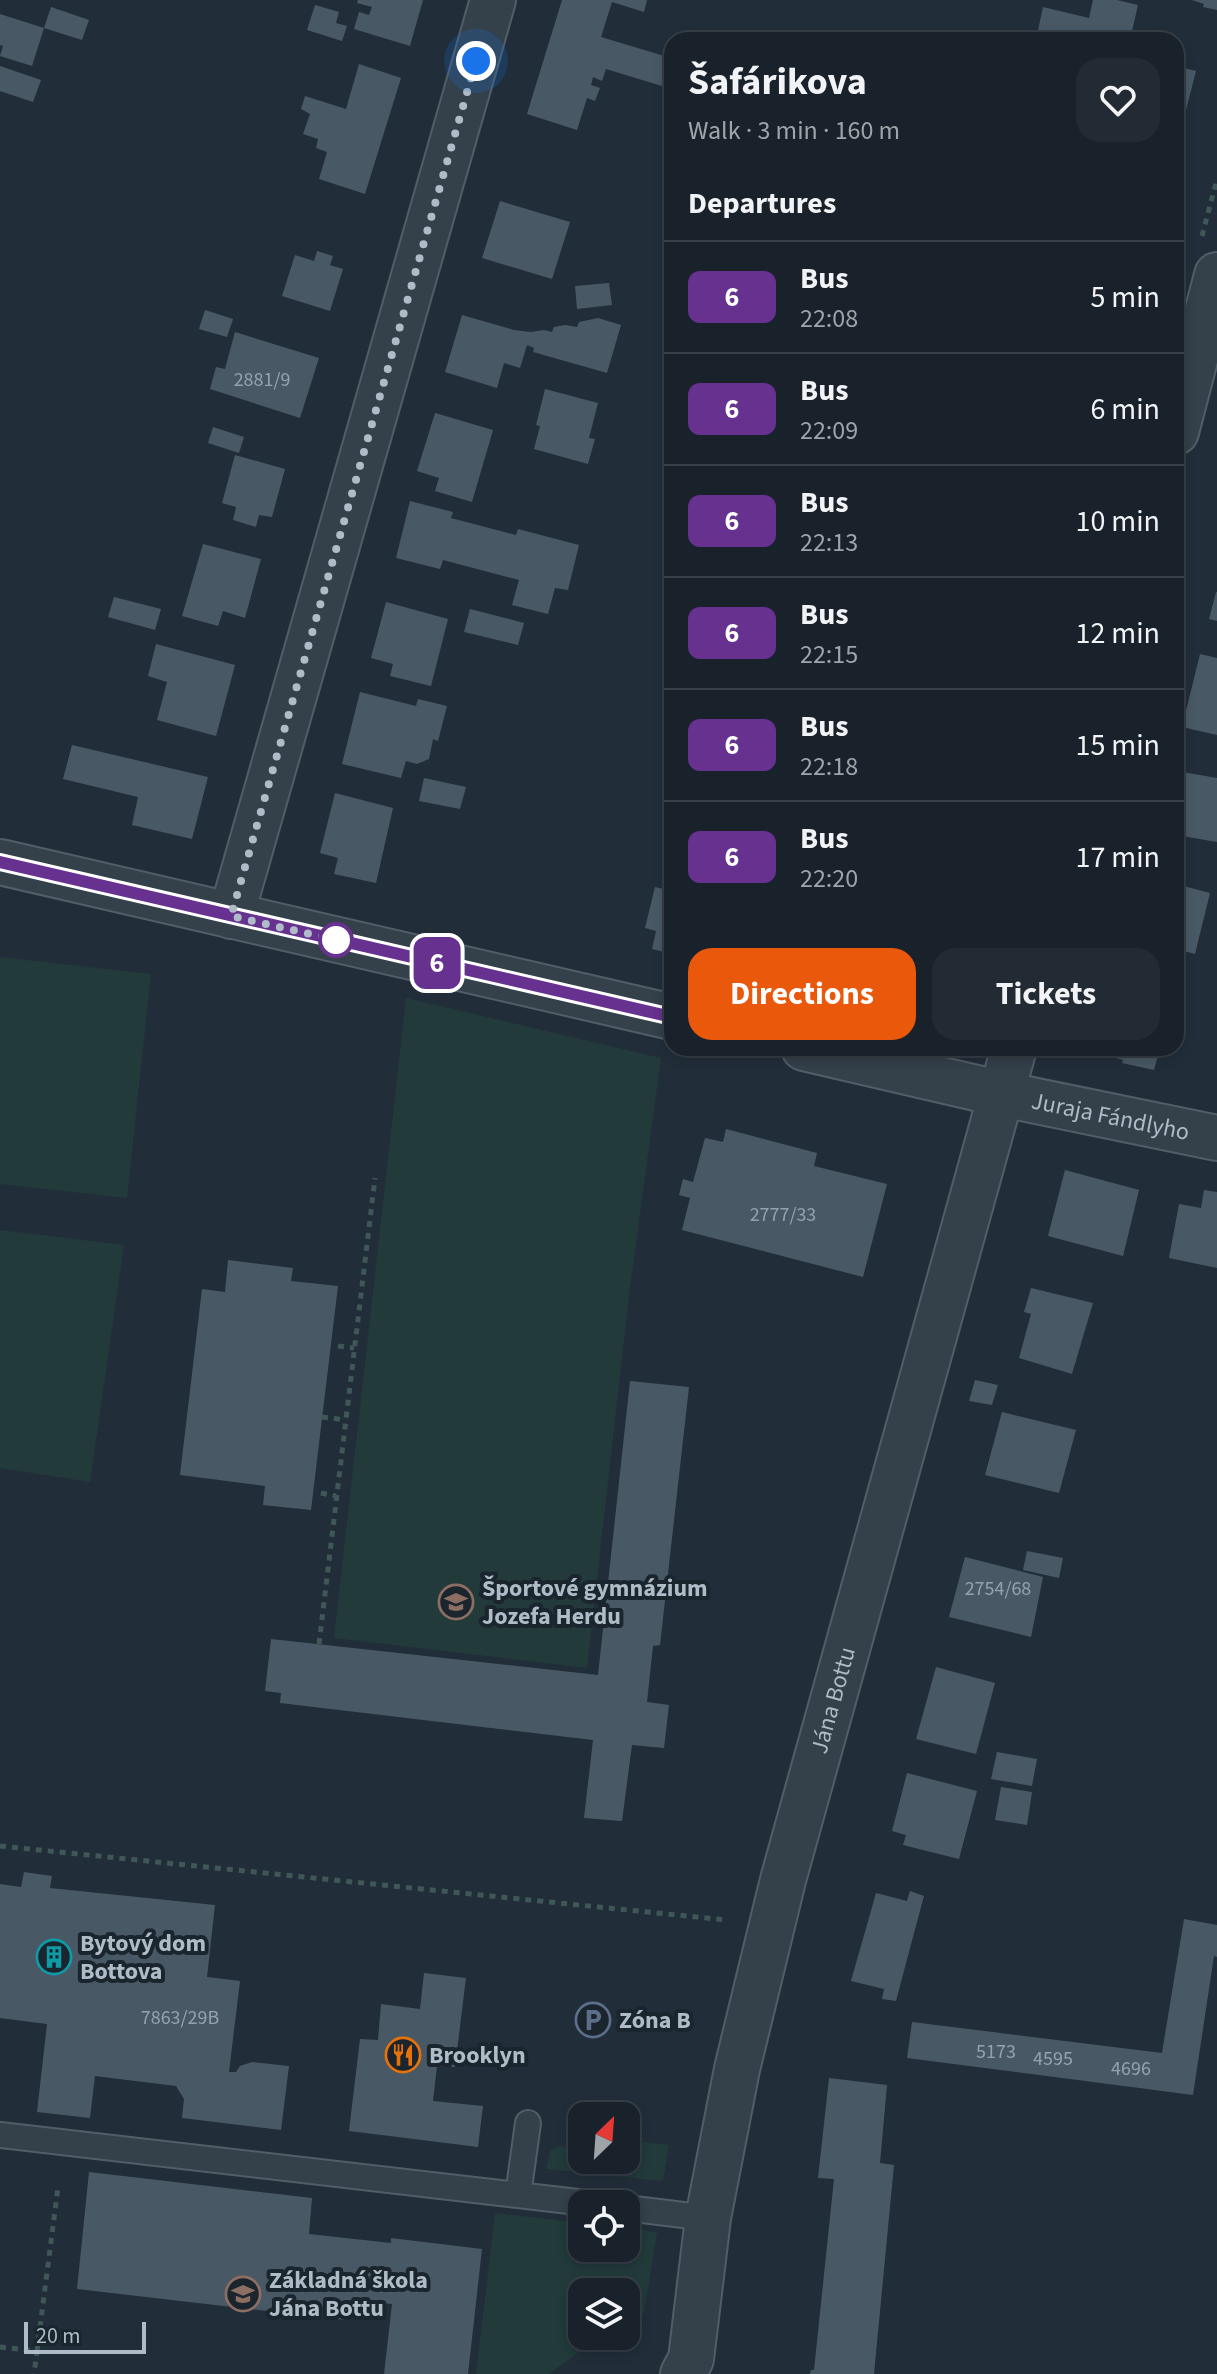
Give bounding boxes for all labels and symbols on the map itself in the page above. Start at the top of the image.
your location [456,41,496,81]
house number: 2881/9 [234,366,290,394]
unlabelled marker [319,923,353,957]
line badge: 6 [411,937,463,989]
street label: Juraja Fándlyho [1028,1083,1192,1150]
house number: 2777/33 [750,1201,816,1229]
place label: Športové gymnázium Jozefa Herdu [482,1571,708,1634]
house number: 2754/68 [965,1575,1031,1603]
school or university icon: Športové gymnázium Jozefa Herdu [437,1583,475,1621]
street label: Jána Bottu [802,1643,865,1758]
place label: Bytový dom Bottova [80,1926,206,1989]
building icon: Bytový dom Bottova [35,1938,73,1976]
parking icon: Zóna B [574,2001,612,2039]
place label: Zóna B [619,2003,691,2038]
house number: 7863/29B [141,2004,219,2032]
restaurant icon: Brooklyn [384,2036,422,2074]
place label: Brooklyn [429,2038,526,2073]
house number: 5173 [976,2038,1016,2066]
house number: 4595 [1033,2045,1073,2073]
house number: 4696 [1111,2055,1151,2083]
north arrow [568,2102,640,2174]
place label: Základná škola Jána Bottu [269,2263,428,2326]
school or university icon: Základná škola Jána Bottu [224,2275,262,2313]
scale bar [24,2318,146,2354]

